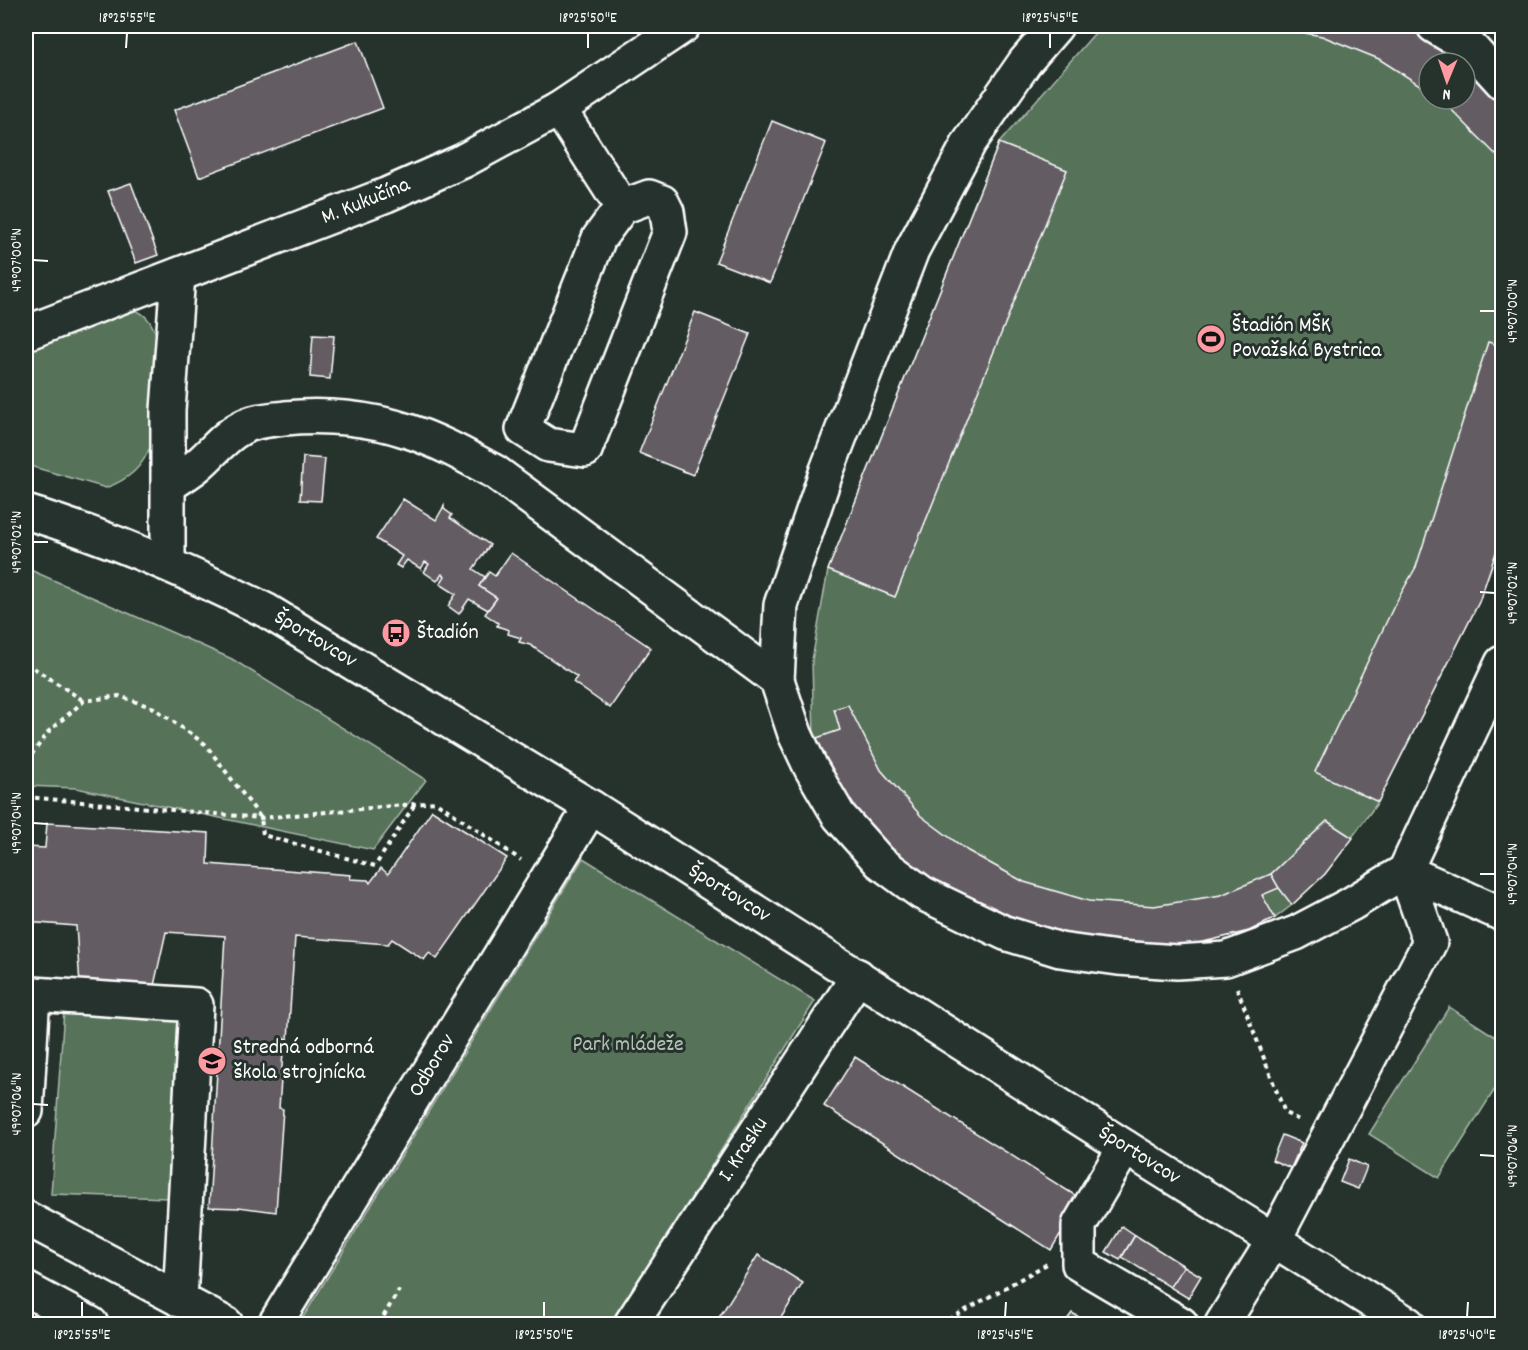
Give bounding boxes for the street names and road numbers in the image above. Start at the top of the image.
street label: M. Kukučína [317,170,416,234]
street label: Športovcov [268,603,362,677]
street label: Športovcov [682,856,776,932]
street label: Odborov [402,1028,464,1104]
street label: I. Krasku [711,1111,777,1189]
street label: Športovcov [1092,1118,1186,1194]

